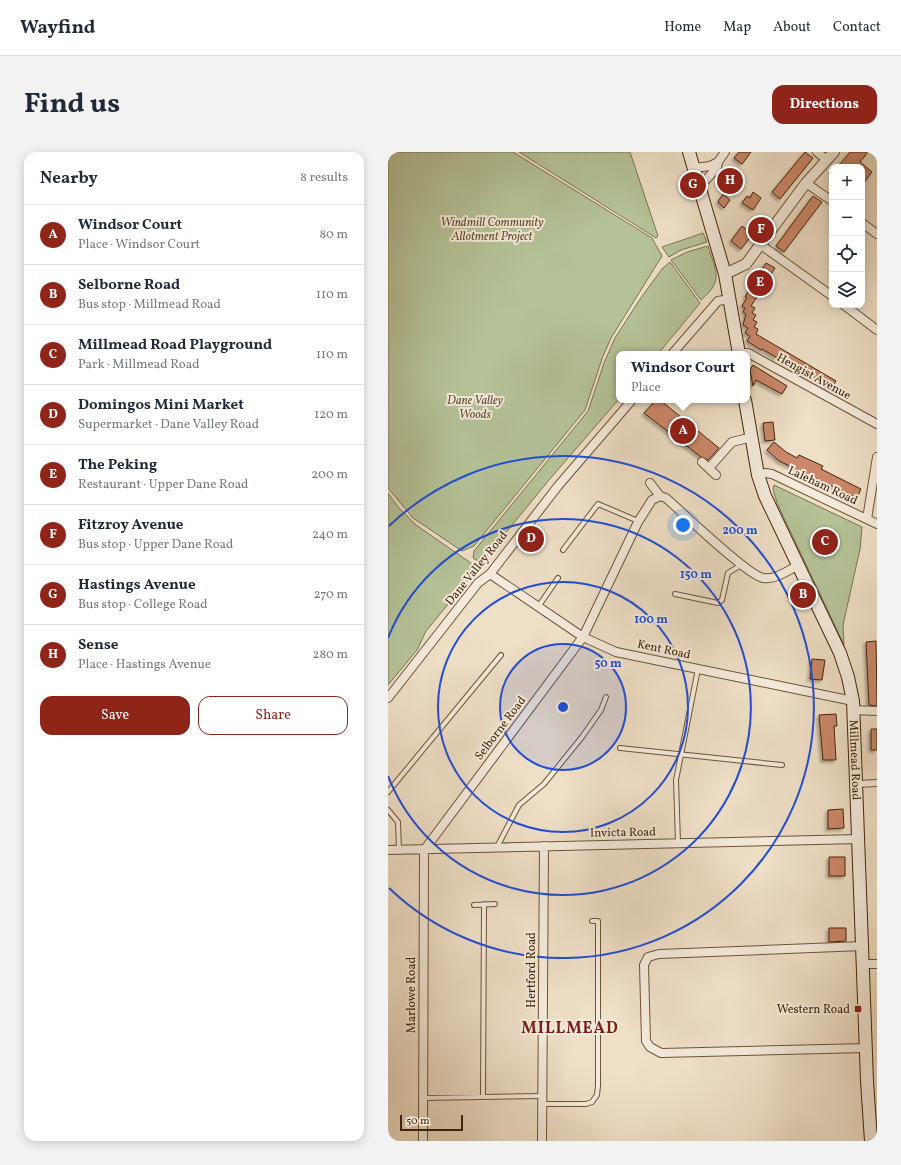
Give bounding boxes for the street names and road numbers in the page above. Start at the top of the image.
street label: Hengist Avenue [773,350,854,404]
street label: Laleham Road [785,463,860,509]
street label: Dane Valley Road [442,528,512,609]
street label: Kent Road [636,637,692,663]
street label: Selborne Road [471,693,530,764]
street label: Millmead Road [845,719,864,801]
street label: Invicta Road [590,824,656,842]
street label: Hertford Road [524,932,540,1008]
street label: Marlowe Road [404,957,420,1033]

